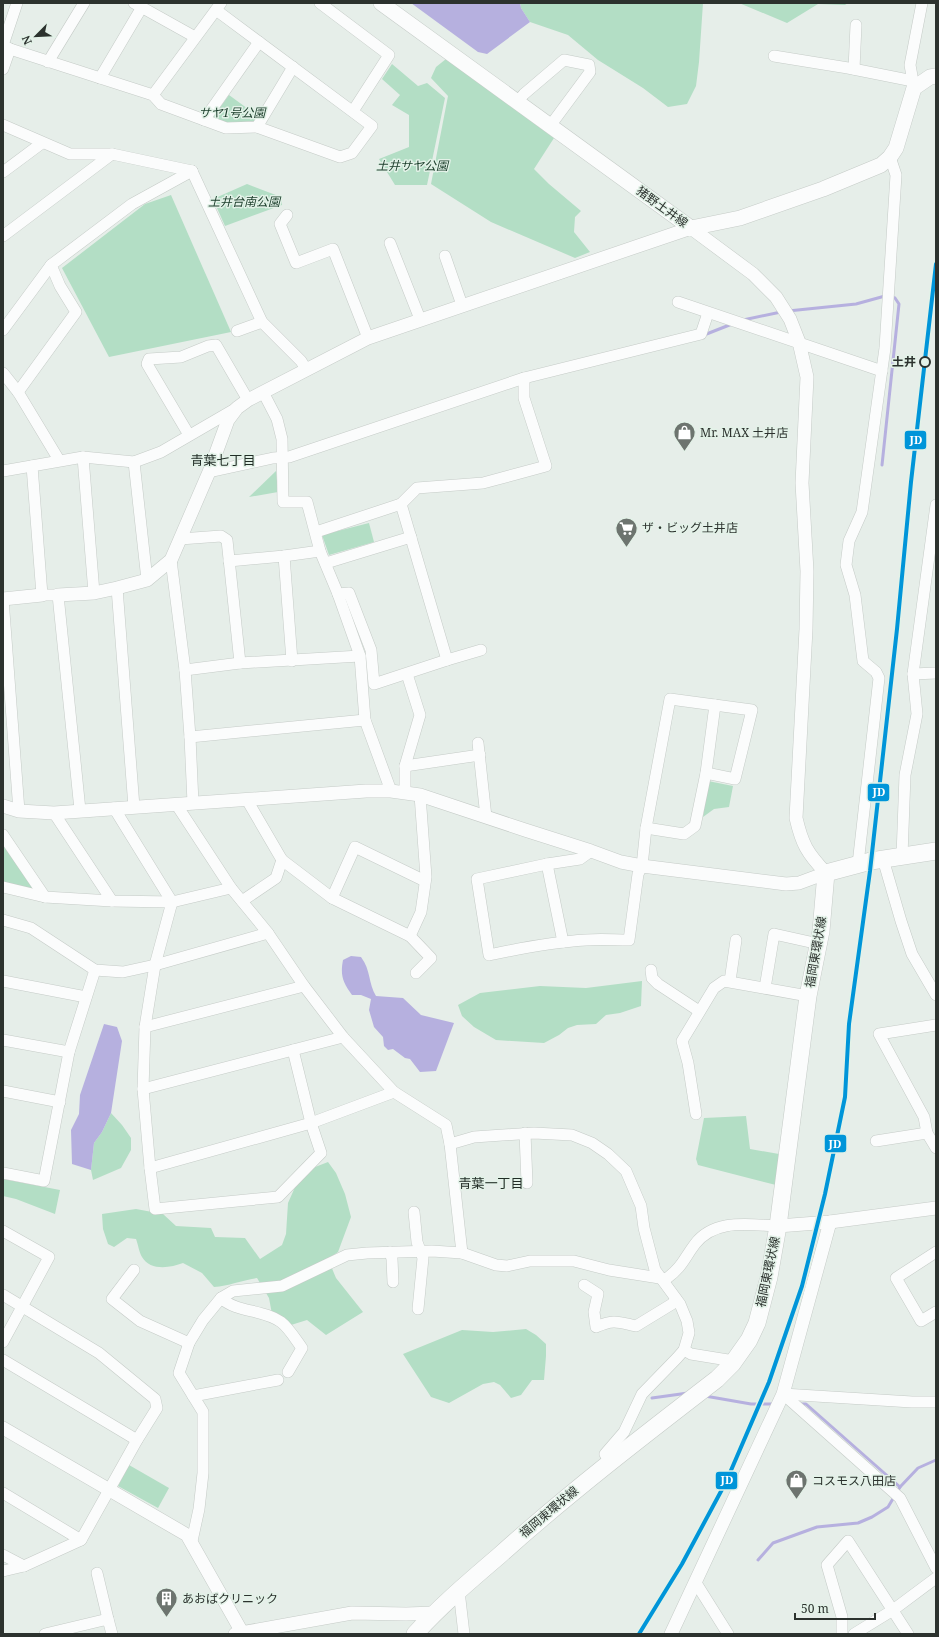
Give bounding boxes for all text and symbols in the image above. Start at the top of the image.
north arrow [16,16,56,56]
text: N [18,33,35,47]
park label: サヤ1号公園 [199,104,267,121]
park label: 土井サヤ公園 [376,157,450,174]
street label: 猪野土井線 [633,182,692,231]
park label: 土井台南公園 [208,193,282,210]
place label: 土井 [892,353,916,370]
marker: 土井 [919,356,931,368]
shop icon: Mr. MAX 土井店 [672,420,698,453]
place label: Mr. MAX 土井店 [700,424,788,441]
line badge: JD [904,430,927,450]
text: JD [909,432,922,447]
district label: 青葉七丁目 [190,451,256,469]
supermarket icon: ザ・ビッグ土井店 [614,515,640,548]
place label: ザ・ビッグ土井店 [642,519,738,536]
line badge: JD [867,783,890,802]
text: JD [872,784,885,799]
street label: 福岡東環状線 [801,915,830,989]
line badge: JD [824,1134,847,1153]
text: JD [828,1136,841,1151]
district label: 青葉一丁目 [458,1174,524,1192]
street label: 福岡東環状線 [752,1235,783,1309]
shop icon: コスモス八田店 [783,1468,809,1501]
line badge: JD [715,1471,738,1490]
text: JD [720,1472,733,1487]
place label: コスモス八田店 [812,1472,896,1489]
street label: 福岡東環状線 [516,1482,582,1541]
building icon: あおばクリニック [153,1586,179,1619]
place label: あおばクリニック [182,1590,278,1607]
scale bar [795,1595,875,1621]
text: 50 m [801,1600,829,1617]

